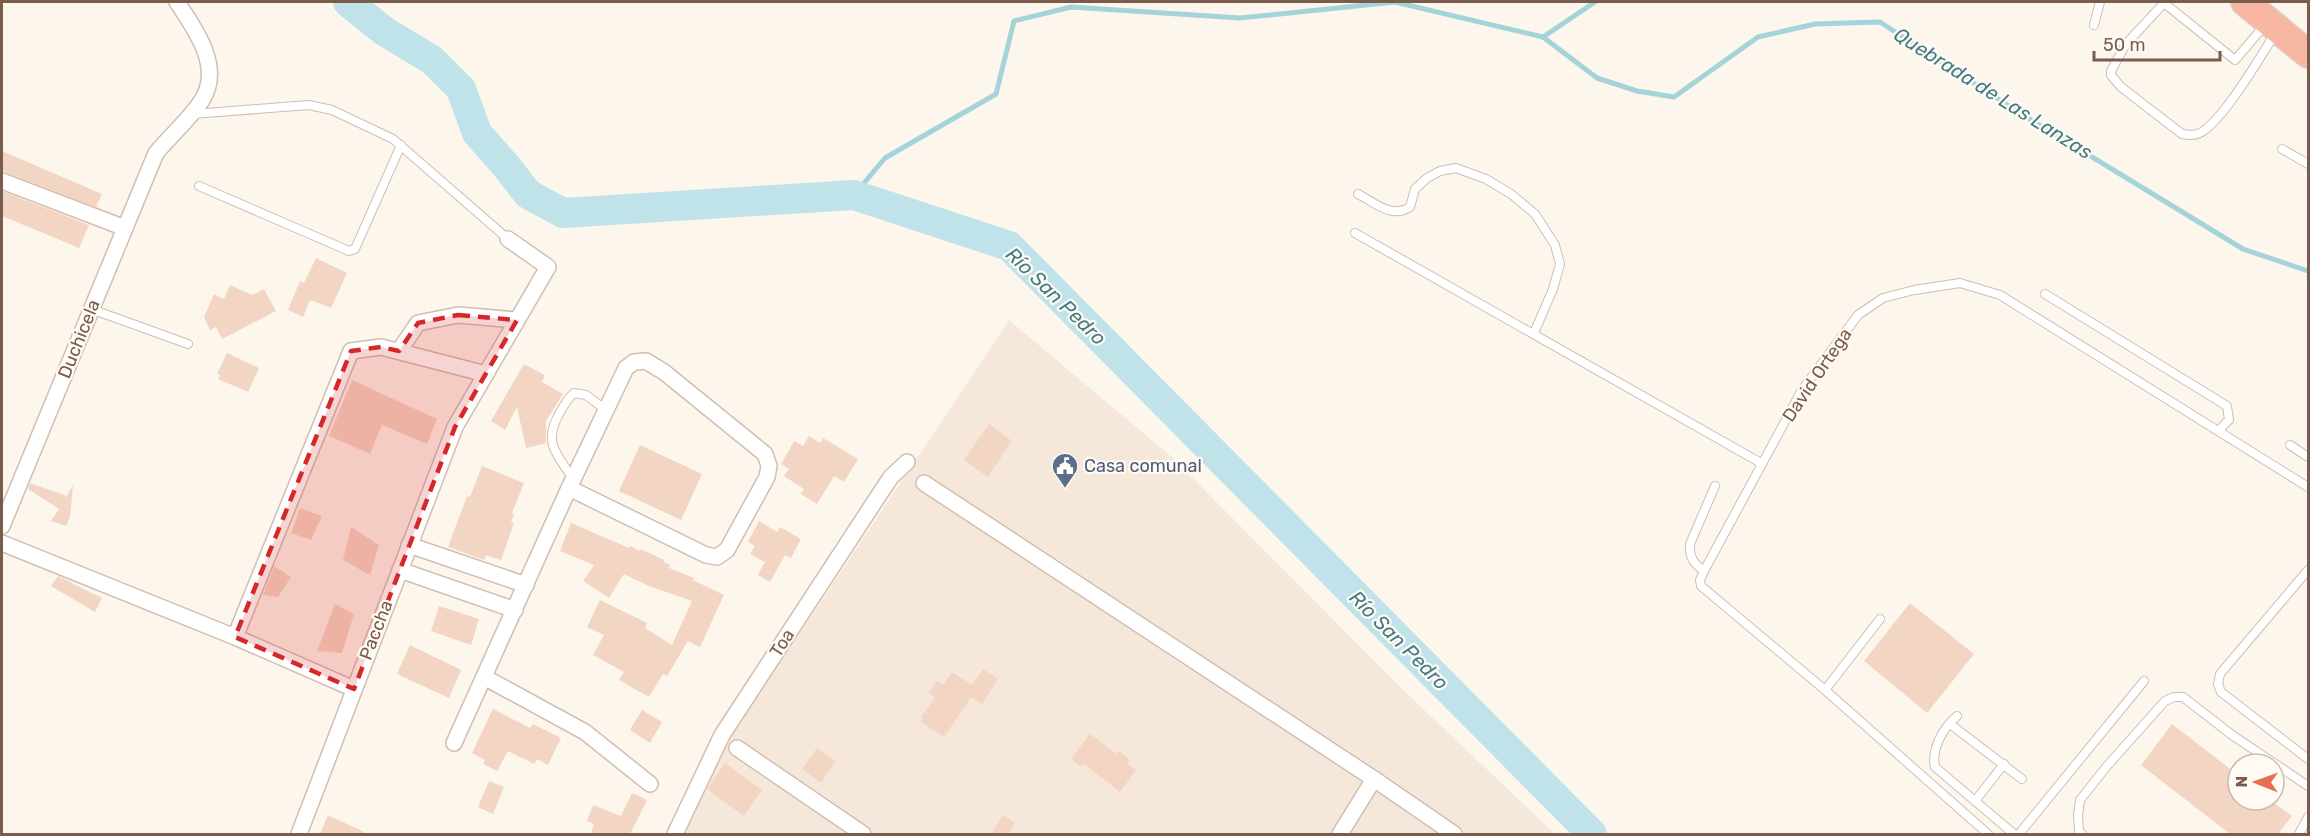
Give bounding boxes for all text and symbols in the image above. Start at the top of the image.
water label: Quebrada de Las Lanzas [1889,22,2097,164]
scale bar [2094,24,2220,62]
text: 50 m [2103,34,2146,56]
water label: Río San Pedro [1001,242,1111,350]
street label: Duchicela [53,296,105,382]
street label: David Ortega [1778,324,1856,426]
public building icon: Casa comunal [1050,451,1080,489]
place label: Casa comunal [1084,455,1202,477]
water label: Río San Pedro [1344,585,1454,695]
street label: Paccha [355,597,397,663]
street label: Toa [765,625,799,661]
north arrow [2226,752,2286,812]
text: N [2232,776,2251,788]

